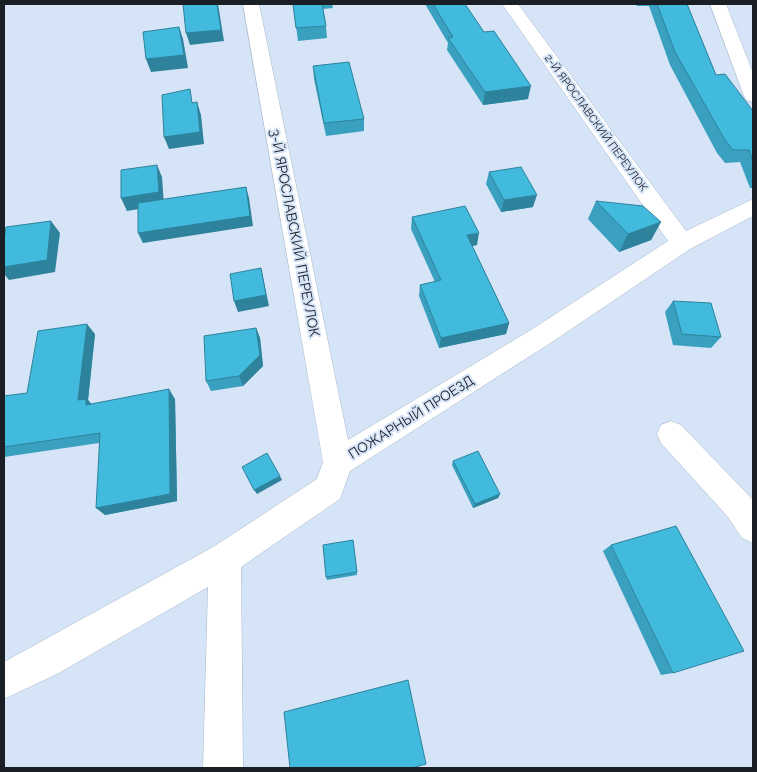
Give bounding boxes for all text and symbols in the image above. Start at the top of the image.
street label: 2-Й ЯРОСЛАВСКИЙ ПЕРЕУЛОК [542,52,650,194]
street label: 3-Й ЯРОСЛАВСКИЙ ПЕРЕУЛОК [267,127,324,338]
street label: ПОЖАРНЫЙ ПРОЕЗД [345,371,477,462]

